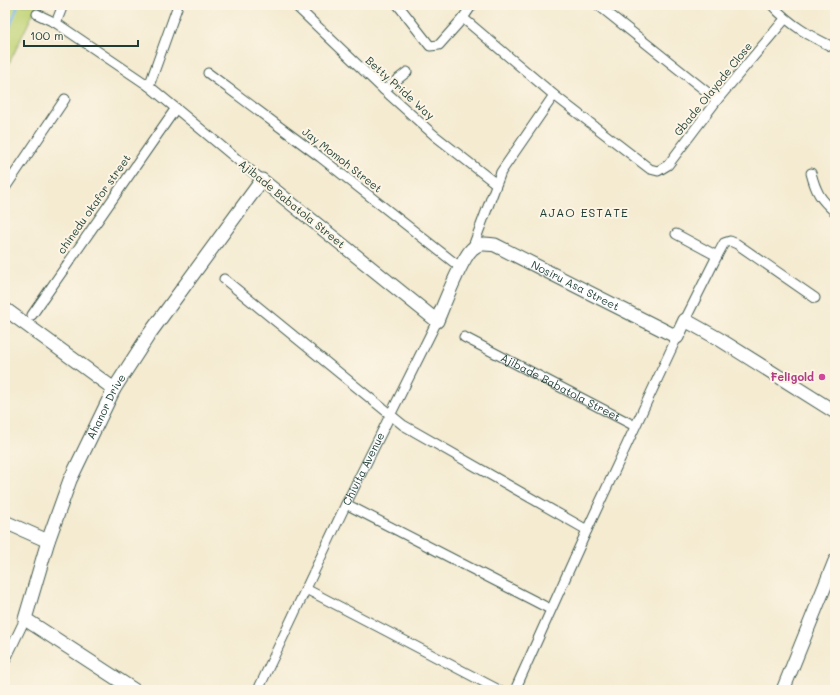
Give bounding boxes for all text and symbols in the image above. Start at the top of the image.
scale bar [24,22,138,48]
text: 100 m [30,27,64,43]
street label: Gbade Olayode Close [670,39,755,139]
street label: Betty Pride Way [363,53,438,123]
street label: Jay Momoh Street [299,124,385,196]
street label: chinedu okafor street [53,151,134,257]
street label: Ajibade Babatola Street [236,156,349,251]
district label: AJAO ESTATE [539,204,629,220]
street label: Nosiru Asa Street [529,257,622,314]
street label: Ajibade Babatola Street [498,350,624,424]
place label: Feligold [771,369,814,384]
street label: Ahanor Drive [83,371,129,442]
marker: Feligold [817,372,827,382]
street label: Chivita Avenue [338,429,388,508]

